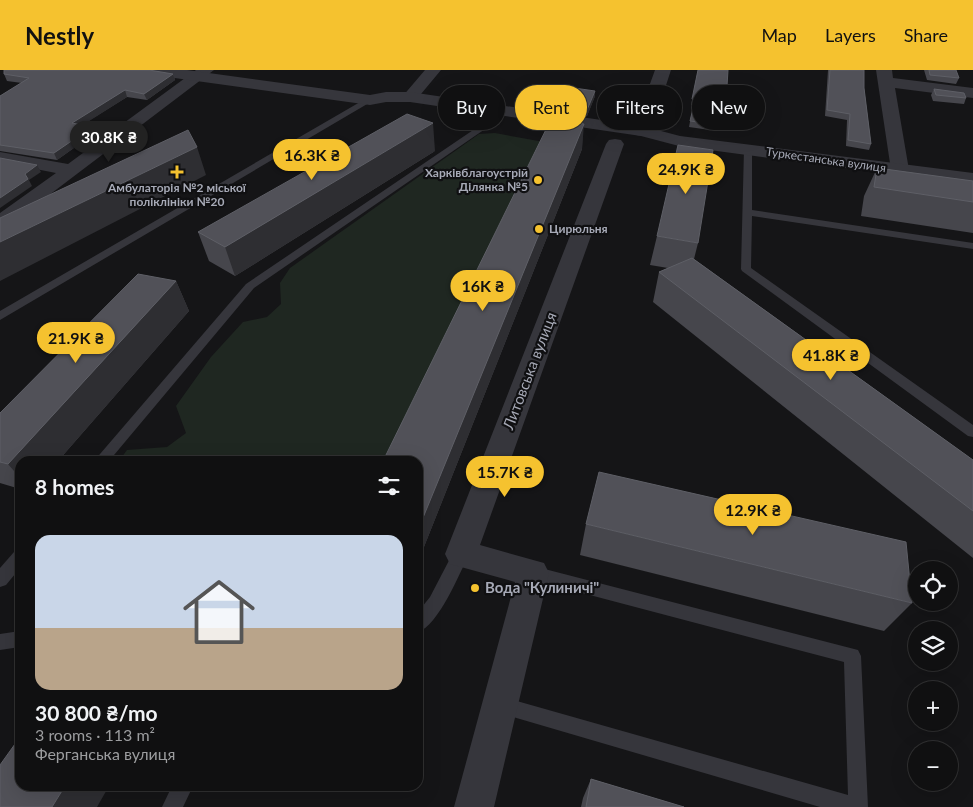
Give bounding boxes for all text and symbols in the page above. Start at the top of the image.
text: Nestly [25,21,94,50]
text: Map [761,24,797,46]
text: Layers [825,24,876,46]
text: Share [904,24,948,46]
chip: Buy [438,85,505,130]
chip: Rent [515,85,587,130]
chip: Filters [597,85,682,130]
chip: New [692,85,765,130]
pin: 30.8K ₴ [63,121,155,163]
text: 30.8K ₴ [81,127,137,146]
pin: 16.3K ₴ [266,138,358,181]
street label: Туркестанська вулиця [765,144,887,175]
text: 16.3K ₴ [284,145,340,164]
pin: 24.9K ₴ [640,152,732,195]
text: 24.9K ₴ [658,159,714,178]
marker: Амбулаторія №2 міської поліклініки №20 [170,165,184,179]
place label: Харківблагоустрій Ділянка №5 [425,165,528,194]
marker: Харківблагоустрій Ділянка №5 [532,174,544,186]
place label: Амбулаторія №2 міської поліклініки №20 [107,180,247,209]
place label: Цирюльня [549,221,608,236]
marker: Цирюльня [533,223,545,235]
pin: 16K ₴ [448,270,518,312]
text: 16K ₴ [461,276,505,295]
street label: Литовська вулиця [498,309,560,433]
pin: 21.9K ₴ [30,322,122,364]
text: 21.9K ₴ [48,328,104,347]
pin: 41.8K ₴ [785,338,877,381]
text: 41.8K ₴ [803,345,859,364]
pin: 15.7K ₴ [459,456,551,498]
text: 15.7K ₴ [477,462,533,481]
icon: filters [375,472,403,500]
text: 8 homes [35,474,114,499]
pin: 12.9K ₴ [707,494,799,536]
text: 12.9K ₴ [725,500,781,519]
map controls [908,561,958,791]
button: locate [908,561,958,611]
icon: home [174,567,264,657]
place label: Вода "Кулиничі" [485,578,599,596]
marker: Вода "Кулиничі" [469,582,481,594]
button: layers [908,621,958,671]
button: + [908,681,958,731]
text: 30 800 ₴/mo [35,700,158,725]
text: 3 rooms · 113 m² [35,725,155,744]
button: − [908,741,958,791]
text: Ферганська вулиця [35,744,175,763]

